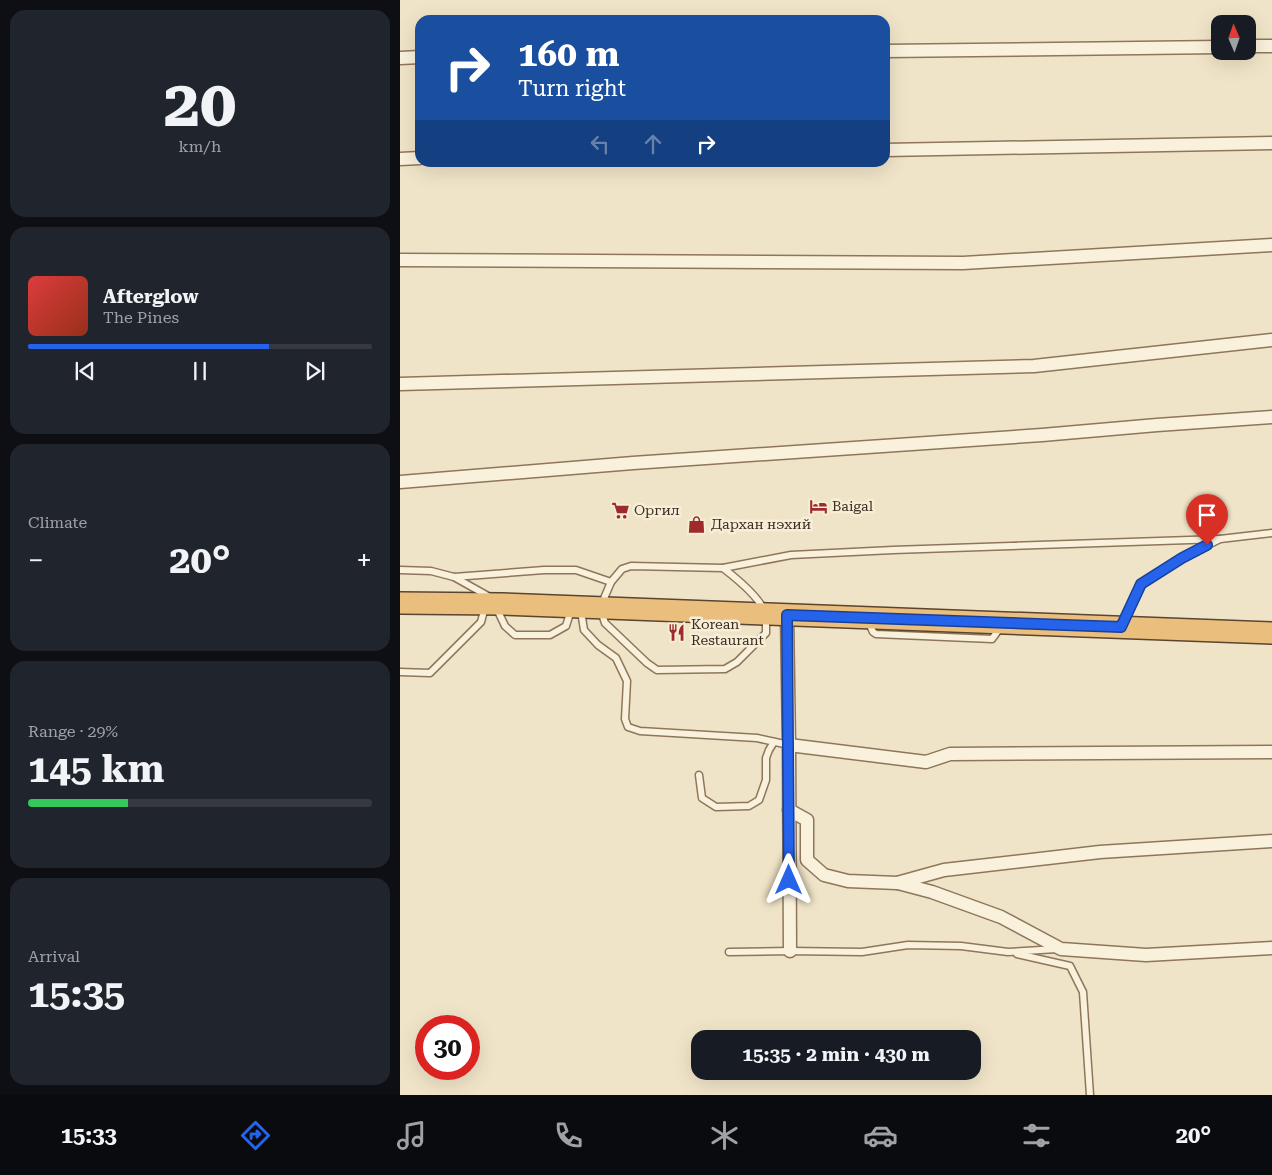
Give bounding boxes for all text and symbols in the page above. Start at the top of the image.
north arrow [1211,15,1256,60]
map controls [1211,15,1256,60]
text: 160 m [518,34,619,75]
icon: right [435,35,500,100]
text: 20 [164,66,236,142]
text: Turn right [518,76,626,101]
icon: left [586,130,614,158]
icon: ahead [639,130,667,158]
icon: right [692,130,720,158]
text: km/h [179,137,221,156]
text: Afterglow [103,285,199,308]
text: The Pines [103,308,179,327]
icon: previous [71,357,99,385]
icon: pause [186,357,214,385]
icon: next [301,357,329,385]
pin [1186,494,1228,545]
hotel icon: Baigal [808,496,828,516]
place label: Baigal [832,498,874,514]
supermarket icon: Оргил [610,500,630,520]
icon: arrive [1193,501,1221,529]
place label: Оргил [634,502,680,518]
text: Climate [28,513,87,532]
shop icon: Дархан нэхий [687,514,707,534]
place label: Дархан нэхий [711,516,811,532]
text: 20° [169,538,231,582]
text: − [28,544,44,577]
text: + [356,544,372,577]
place label: Korean Restaurant [691,616,764,648]
restaurant icon: Korean Restaurant [667,622,687,642]
text: Range · 29% [28,722,118,741]
text: 145 km [28,747,164,791]
position arrow [762,853,814,905]
text: Arrival [28,947,80,966]
text: 15:35 [28,972,125,1016]
speed limit sign: 30 [415,1015,480,1080]
text: 15:35 · 2 min · 430 m [742,1043,930,1066]
icon: directions [238,1118,273,1153]
icon: music [394,1118,429,1153]
icon: phone [551,1118,586,1153]
icon: climate [707,1118,742,1153]
icon: car [863,1118,898,1153]
icon: filters [1019,1118,1054,1153]
text: 15:33 [61,1123,117,1148]
text: 20° [1176,1123,1211,1148]

